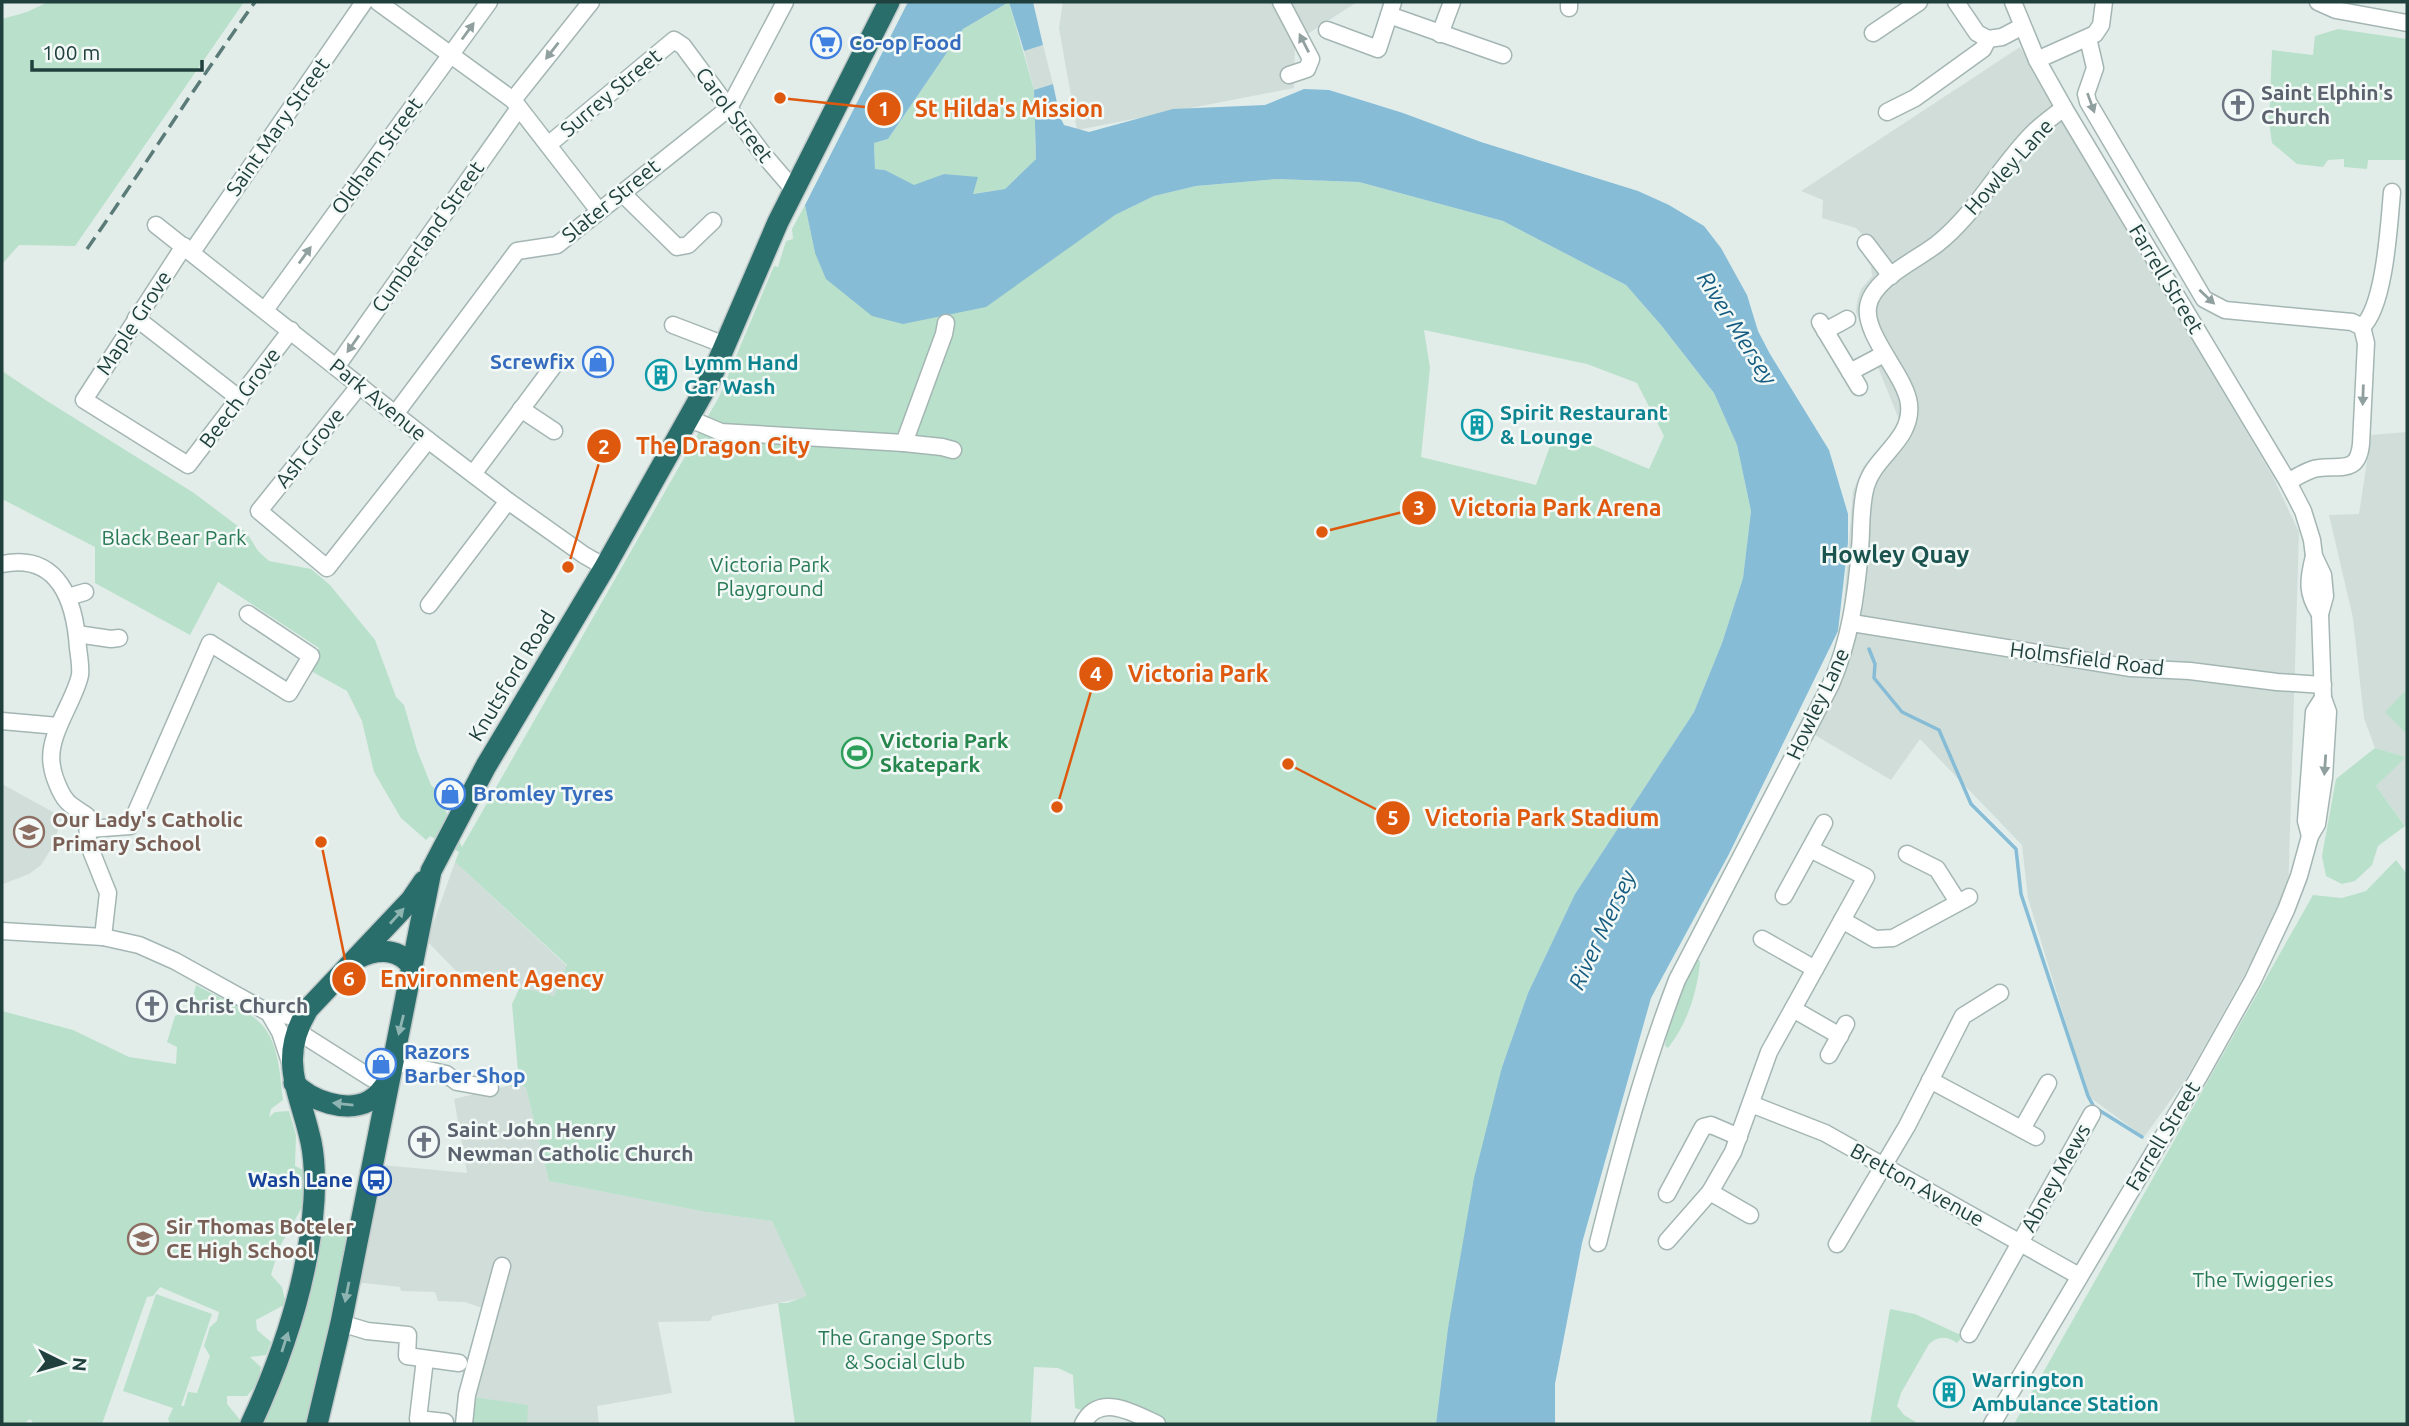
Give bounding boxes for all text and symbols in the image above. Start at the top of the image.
one-way arrow [460,22,474,40]
supermarket icon: Co-op Food [809,26,843,60]
scale bar [32,28,201,72]
place label: Co-op Food [849,30,962,54]
one-way arrow [1299,33,1311,53]
text: 100 m [42,40,100,64]
one-way arrow [546,42,560,60]
street label: Surrey Street [555,43,666,141]
street label: Saint Mary Street [221,53,334,200]
street label: Carol Street [691,62,778,167]
place label: Saint Elphin's Church [2261,80,2393,128]
callout: St Hilda's Mission [866,87,1118,131]
church icon: Saint Elphin's Church [2221,88,2255,122]
street label: Oldham Street [326,92,427,218]
one-way arrow [2086,93,2097,114]
text: 1 [878,96,890,120]
text: St Hilda's Mission [915,96,1103,121]
street label: Howley Lane [1959,114,2057,219]
street label: Slater Street [557,154,664,247]
street label: Cumberland Street [366,156,488,317]
street label: Farrell Street [2125,220,2209,337]
one-way arrow [298,246,312,264]
street label: Maple Grove [91,266,176,379]
water label: River Mersey [1693,267,1783,390]
one-way arrow [2198,289,2216,305]
one-way arrow [346,335,360,353]
street label: Beech Grove [194,343,285,452]
shop icon: Screwfix [581,345,615,379]
place label: Screwfix [490,349,576,373]
place label: Lymm Hand Car Wash [684,350,799,398]
street label: Park Avenue [325,353,432,445]
building icon: Lymm Hand Car Wash [644,358,678,392]
one-way arrow [2358,384,2369,406]
place label: Spirit Restaurant & Lounge [1500,400,1668,448]
street label: Ash Grove [270,403,349,492]
building icon: Spirit Restaurant & Lounge [1460,408,1494,442]
callout: The Dragon City [587,424,824,468]
text: The Dragon City [636,433,810,458]
text: 2 [598,434,610,458]
callout: Victoria Park Arena [1402,486,1676,530]
text: 3 [1413,495,1425,519]
text: Victoria Park Arena [1451,495,1661,520]
park label: Black Bear Park [101,525,247,549]
district label: Howley Quay [1821,541,1969,568]
park label: Victoria Park Playground [710,552,830,600]
street label: Knutsford Road [463,606,560,745]
street label: Holmsfield Road [2009,637,2166,679]
street label: Howley Lane [1781,644,1853,763]
callout: Victoria Park [1079,652,1282,696]
text: 4 [1090,661,1102,685]
text: Victoria Park [1128,661,1268,686]
place label: Victoria Park Skatepark [880,728,1009,776]
sports icon: Victoria Park Skatepark [840,736,874,770]
one-way arrow [2319,754,2330,776]
shop icon: Bromley Tyres [433,777,467,811]
place label: Bromley Tyres [473,781,614,805]
callout: Victoria Park Stadium [1376,796,1674,840]
text: 5 [1387,805,1399,829]
text: Victoria Park Stadium [1425,805,1659,830]
place label: Our Lady's Catholic Primary School [52,807,243,855]
school or university icon: Our Lady's Catholic Primary School [12,815,46,849]
water label: River Mersey [1563,865,1640,993]
one-way arrow [388,908,404,925]
callout: Environment Agency [331,957,618,1001]
text: 6 [343,966,355,990]
text: Environment Agency [380,966,604,991]
church icon: Christ Church [135,989,169,1023]
place label: Christ Church [175,993,308,1017]
one-way arrow [395,1014,406,1036]
place label: Razors Barber Shop [404,1039,526,1087]
shop icon: Razors Barber Shop [364,1047,398,1081]
street label: Farrell Street [2120,1077,2204,1194]
one-way arrow [332,1098,354,1109]
place label: Saint John Henry Newman Catholic Church [447,1117,693,1165]
street label: Abney Mews [2016,1119,2095,1236]
church icon: Saint John Henry Newman Catholic Church [407,1125,441,1159]
street label: Bretton Avenue [1846,1137,1989,1231]
bus stop icon: Wash Lane [359,1163,393,1197]
place label: Wash Lane [248,1167,353,1191]
place label: Sir Thomas Boteler CE High School [166,1214,354,1262]
school or university icon: Sir Thomas Boteler CE High School [126,1222,160,1256]
park label: The Twiggeries [2192,1267,2334,1291]
one-way arrow [341,1281,352,1303]
park label: The Grange Sports & Social Club [818,1325,992,1373]
north arrow [28,1328,98,1398]
one-way arrow [280,1331,291,1352]
text: N [68,1356,92,1373]
place label: Warrington Ambulance Station [1972,1367,2159,1415]
building icon: Warrington Ambulance Station [1932,1375,1966,1409]

